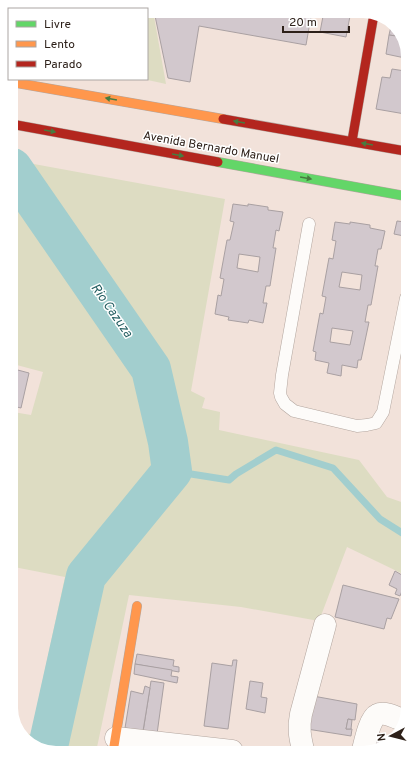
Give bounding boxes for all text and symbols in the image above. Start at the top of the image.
legend [8,8,148,80]
scale bar [283,8,349,34]
text: 20 m [289,15,317,31]
text: Livre [44,17,71,33]
text: Lento [44,37,75,53]
text: Parado [44,57,82,73]
one-way arrow [104,96,117,102]
one-way arrow [232,119,245,125]
one-way arrow [44,128,56,134]
street label: Avenida Bernardo Manuel [142,128,280,168]
one-way arrow [361,141,373,147]
one-way arrow [172,152,184,158]
one-way arrow [299,175,312,181]
water label: Rio Cazuza [87,281,136,341]
north arrow [371,716,411,756]
text: N [375,732,389,742]

